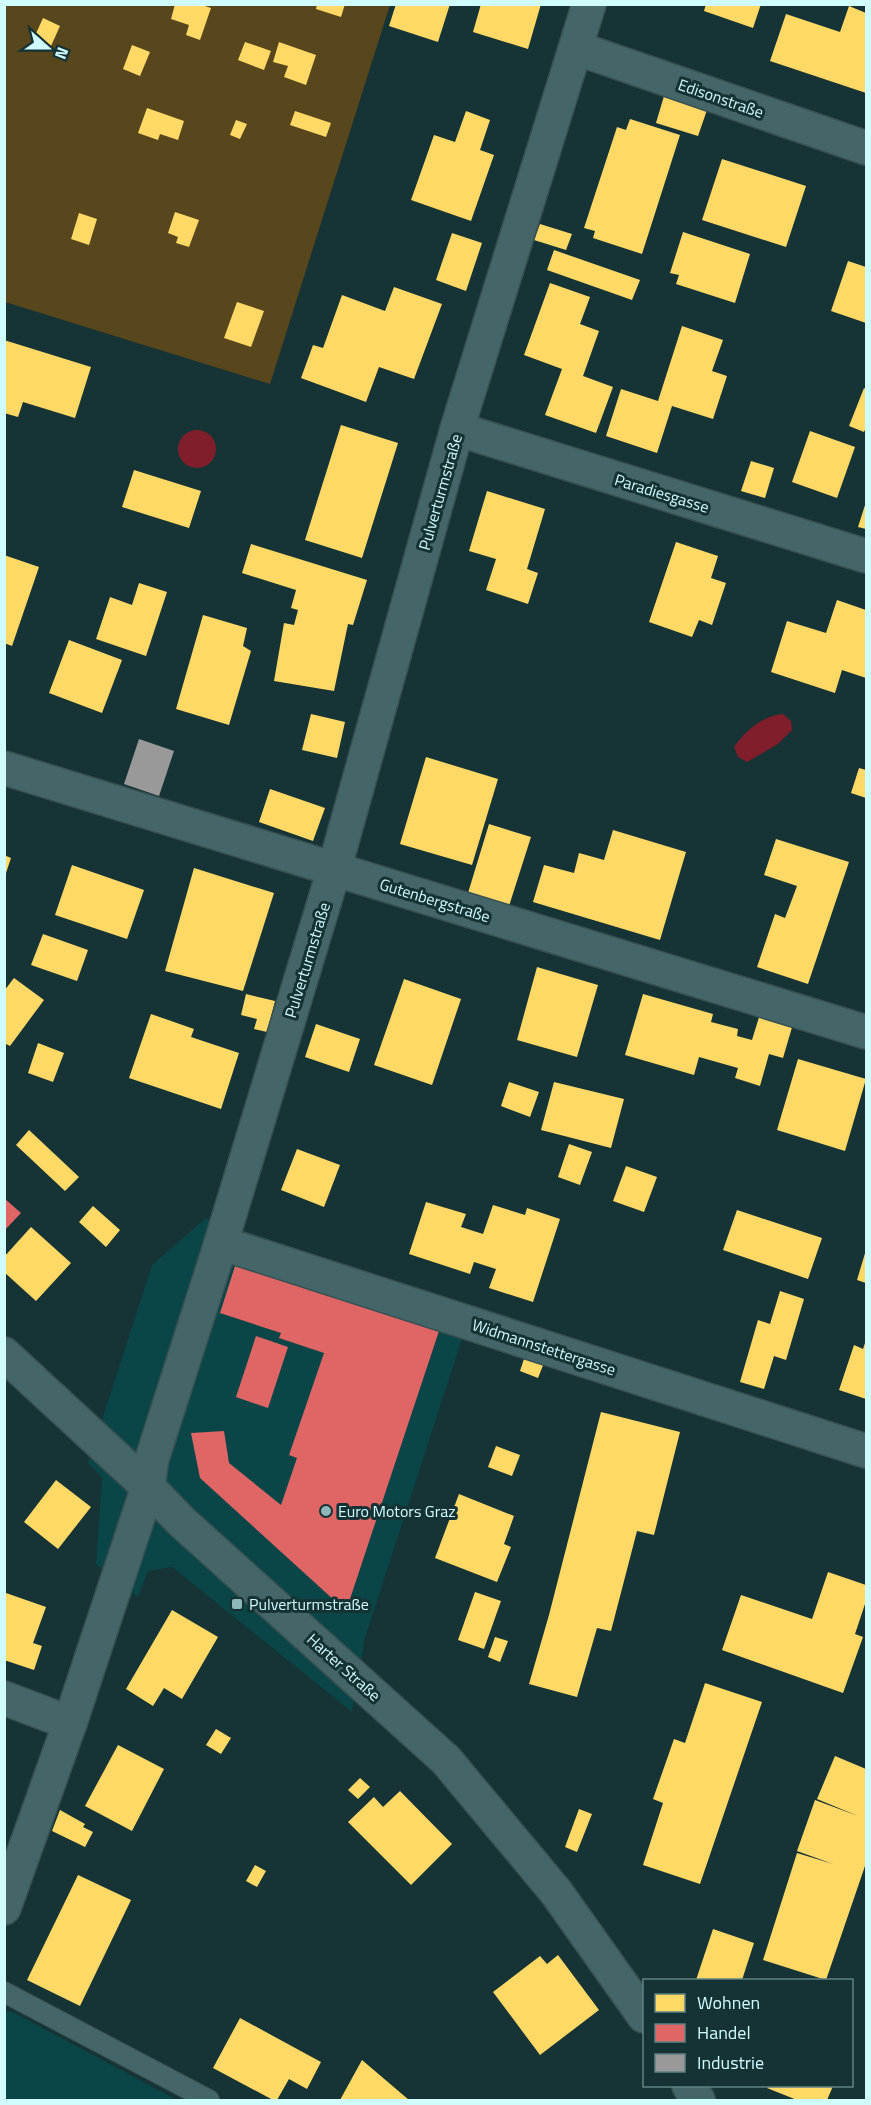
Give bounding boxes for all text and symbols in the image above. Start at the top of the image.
north arrow [18,18,78,78]
text: N [49,44,75,63]
street label: Edisonstraße [675,72,767,124]
street label: Pulverturmstraße [412,431,468,553]
street label: Paradiesgasse [612,467,712,519]
street label: Gutenbergstraße [377,872,493,928]
street label: Pulverturmstraße [278,899,336,1021]
street label: Widmannstettergasse [469,1312,619,1382]
place label: Euro Motors Graz [338,1499,456,1523]
marker: Euro Motors Graz [319,1504,333,1518]
place label: Pulverturmstraße [249,1592,369,1616]
marker: Pulverturmstraße [230,1597,244,1611]
street label: Harter Straße [302,1627,386,1707]
legend [643,1979,853,2087]
text: Wohnen [697,1989,760,2016]
text: Handel [697,2019,751,2046]
text: Industrie [697,2049,764,2076]

